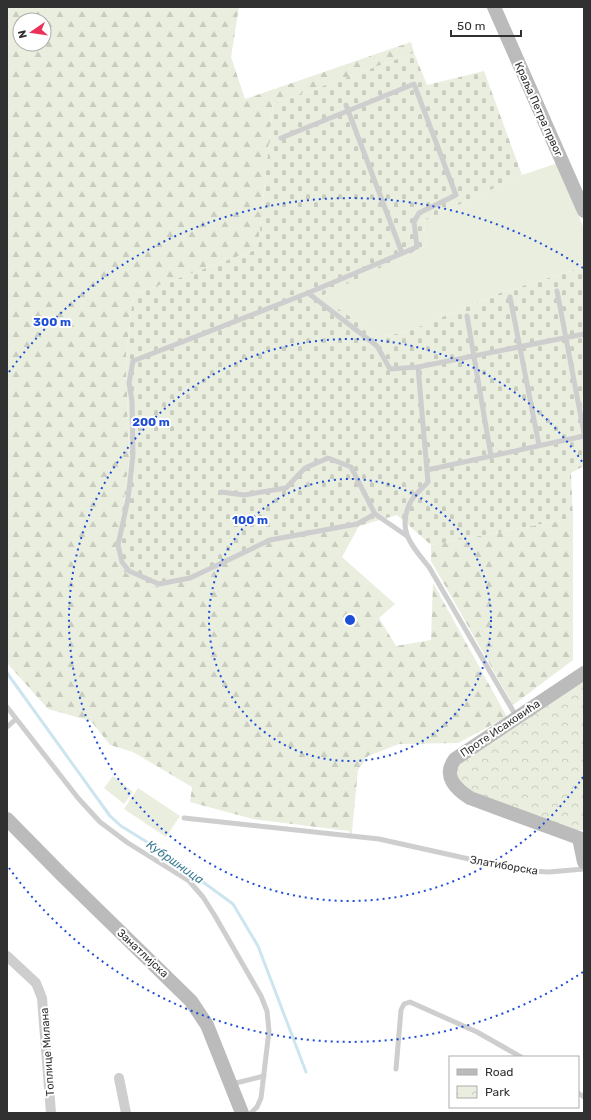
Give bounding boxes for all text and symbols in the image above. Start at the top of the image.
north arrow [12,12,52,52]
scale bar [451,12,521,38]
text: 50 m [457,19,485,33]
text: N [16,29,30,39]
street label: Краља Петра првог [512,60,565,159]
text: 300 m [33,315,71,329]
text: 200 m [132,415,170,429]
text: 100 m [232,513,268,527]
centre of rings [343,613,357,627]
street label: Проте Исаковића [458,697,543,760]
water label: Кубршница [144,837,206,887]
street label: Златиборска [469,853,539,878]
street label: Занатлијска [114,926,171,980]
street label: Топлице Милана [38,1007,57,1097]
legend [449,1056,579,1108]
text: Road [485,1065,513,1079]
text: Park [485,1085,511,1099]

